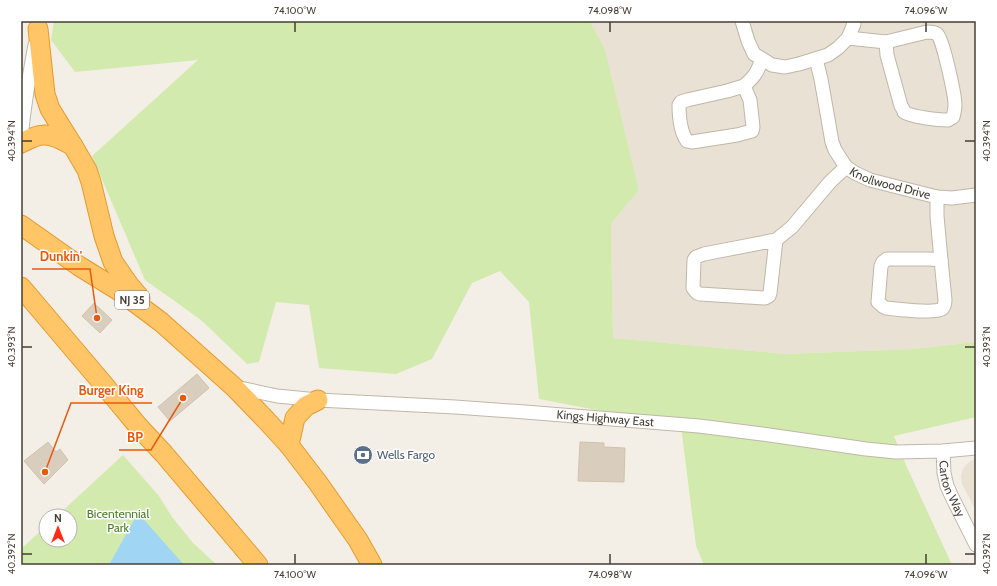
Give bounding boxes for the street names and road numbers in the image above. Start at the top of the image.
street label: Knollwood Drive [847,163,932,202]
road number: NJ 35 [115,291,149,309]
street label: Kings Highway East [556,407,655,429]
street label: Carton Way [936,460,969,519]

